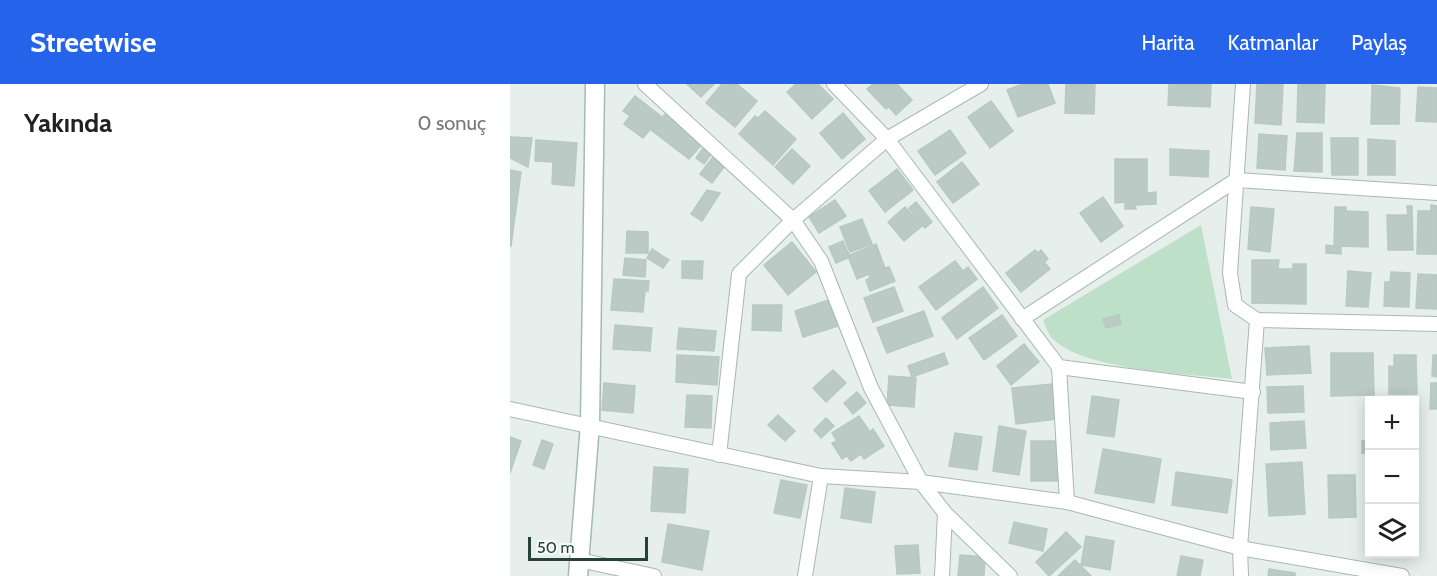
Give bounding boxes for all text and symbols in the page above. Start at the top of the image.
text: Streetwise [30,25,156,59]
text: Harita [1142,30,1195,55]
text: Katmanlar [1228,30,1318,55]
text: Paylaş [1351,30,1407,55]
text: Yakında [24,107,112,139]
text: 0 sonuç [418,111,486,135]
map controls [1365,396,1419,558]
button: + [1365,396,1419,450]
button: − [1365,450,1419,504]
button: layers [1365,504,1419,558]
scale bar [528,534,648,562]
text: 50 m [537,538,574,557]

